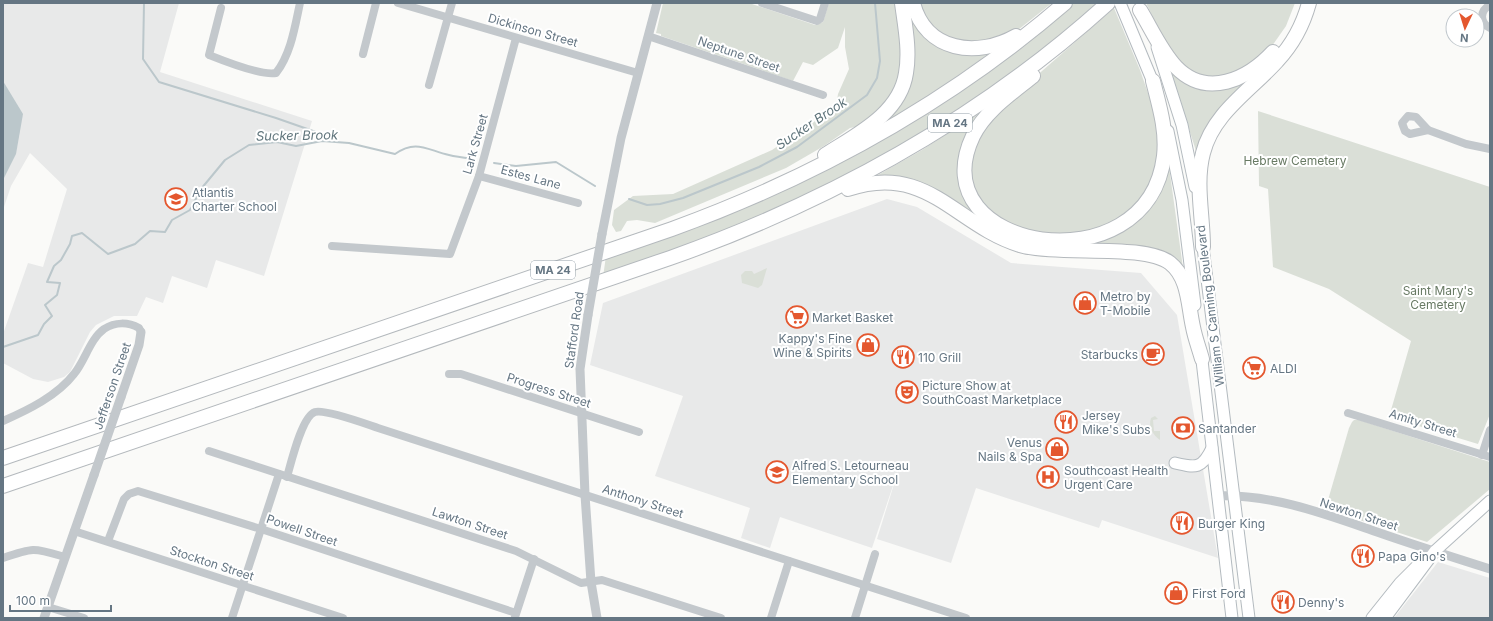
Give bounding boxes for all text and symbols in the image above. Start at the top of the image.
north arrow [1445,8,1485,48]
street label: Dickinson Street [486,10,580,50]
text: N [1460,31,1469,45]
street label: Neptune Street [696,33,782,75]
water label: Sucker Brook [772,93,850,153]
street label: Lark Street [459,112,491,176]
road number: MA 24 [928,114,972,132]
water label: Sucker Brook [256,126,339,144]
park label: Hebrew Cemetery [1243,153,1347,168]
street label: Estes Lane [499,162,563,192]
place label: Atlantis Charter School [192,185,277,214]
school or university icon: Atlantis Charter School [163,186,189,212]
street label: William S Canning Boulevard [1193,224,1227,388]
road number: MA 24 [531,261,575,279]
park label: Saint Mary's Cemetery [1403,283,1473,312]
place label: Metro by T-Mobile [1100,289,1151,318]
street label: Stafford Road [561,290,587,370]
shop icon: Metro by T-Mobile [1072,290,1098,316]
supermarket icon: Market Basket [784,304,810,330]
place label: Market Basket [812,310,893,325]
place label: Kappy's Fine Wine & Spirits [773,331,852,360]
shop icon: Kappy's Fine Wine & Spirits [855,332,881,358]
street label: Jefferson Street [90,340,134,432]
cafe icon: Starbucks [1140,341,1166,367]
restaurant icon: 110 Grill [890,344,916,370]
place label: Starbucks [1081,347,1138,362]
place label: 110 Grill [918,350,961,365]
supermarket icon: ALDI [1241,355,1267,381]
place label: ALDI [1270,361,1297,376]
street label: Progress Street [505,369,593,411]
place label: Picture Show at SouthCoast Marketplace [922,378,1062,407]
theatre icon: Picture Show at SouthCoast Marketplace [894,379,920,405]
street label: Amity Street [1387,406,1459,440]
place label: Jersey Mike's Subs [1082,408,1151,437]
restaurant icon: Jersey Mike's Subs [1053,409,1079,435]
bank icon: Santander [1170,415,1196,441]
place label: Santander [1198,421,1257,436]
place label: Venus Nails & Spa [978,435,1042,464]
shop icon: Venus Nails & Spa [1044,436,1070,462]
place label: Alfred S. Letourneau Elementary School [792,458,909,487]
school or university icon: Alfred S. Letourneau Elementary School [764,459,790,485]
place label: Southcoast Health Urgent Care [1064,463,1168,492]
hospital icon: Southcoast Health Urgent Care [1035,464,1061,490]
street label: Anthony Street [601,481,686,521]
street label: Newton Street [1318,494,1400,534]
street label: Lawton Street [430,504,510,542]
restaurant icon: Burger King [1169,510,1195,536]
street label: Powell Street [264,511,340,549]
place label: Burger King [1198,516,1265,531]
street label: Stockton Street [168,542,256,584]
restaurant icon: Papa Gino's [1350,543,1376,569]
place label: Papa Gino's [1378,549,1446,564]
shop icon: First Ford [1163,580,1189,606]
place label: First Ford [1192,586,1246,601]
scale bar [10,587,111,613]
restaurant icon: Denny's [1270,589,1296,615]
text: 100 m [16,593,50,608]
place label: Denny's [1298,595,1344,610]

